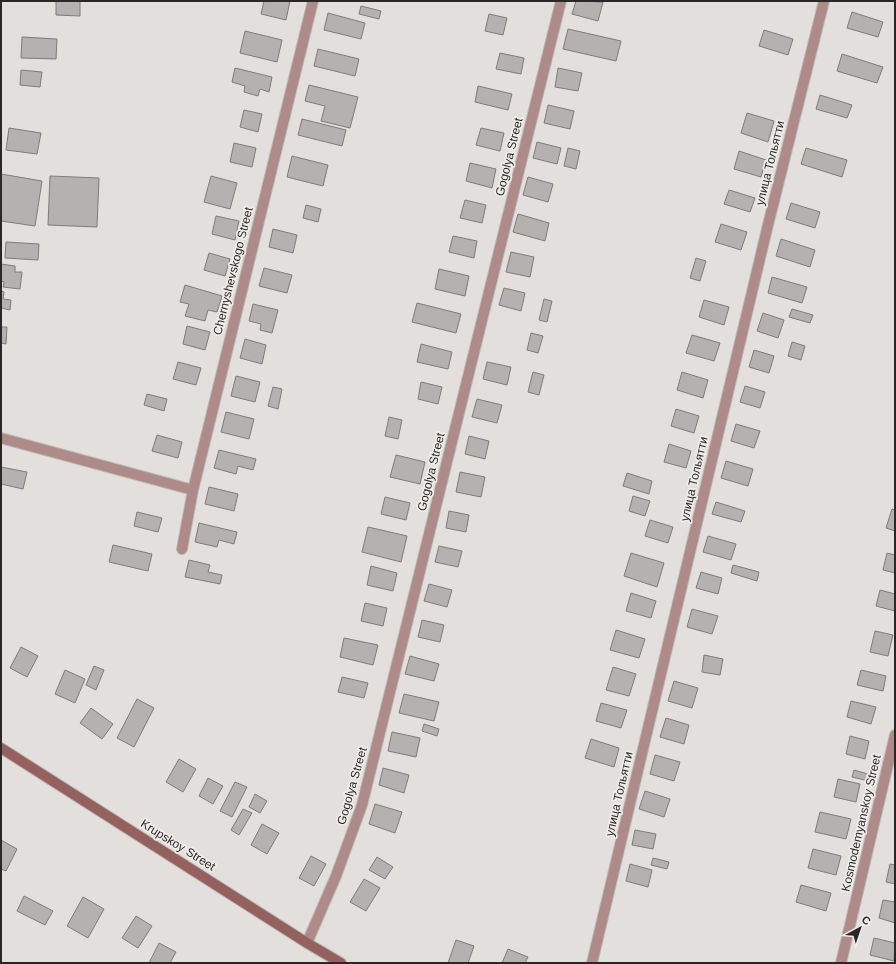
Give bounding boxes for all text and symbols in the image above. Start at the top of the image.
street label: Gogolya Street [493,116,526,198]
street label: улица Тольятти [753,119,787,207]
street label: Chernyshevskogo Street [210,205,256,336]
street label: Gogolya Street [415,431,448,513]
street label: улица Тольятти [677,435,711,523]
street label: Gogolya Street [334,745,370,826]
street label: улица Тольятти [602,750,636,838]
street label: Kosmodemyanskoy Street [838,753,884,893]
street label: Krupskoy Street [138,816,218,874]
north arrow [840,908,880,948]
text: С [860,913,873,928]

